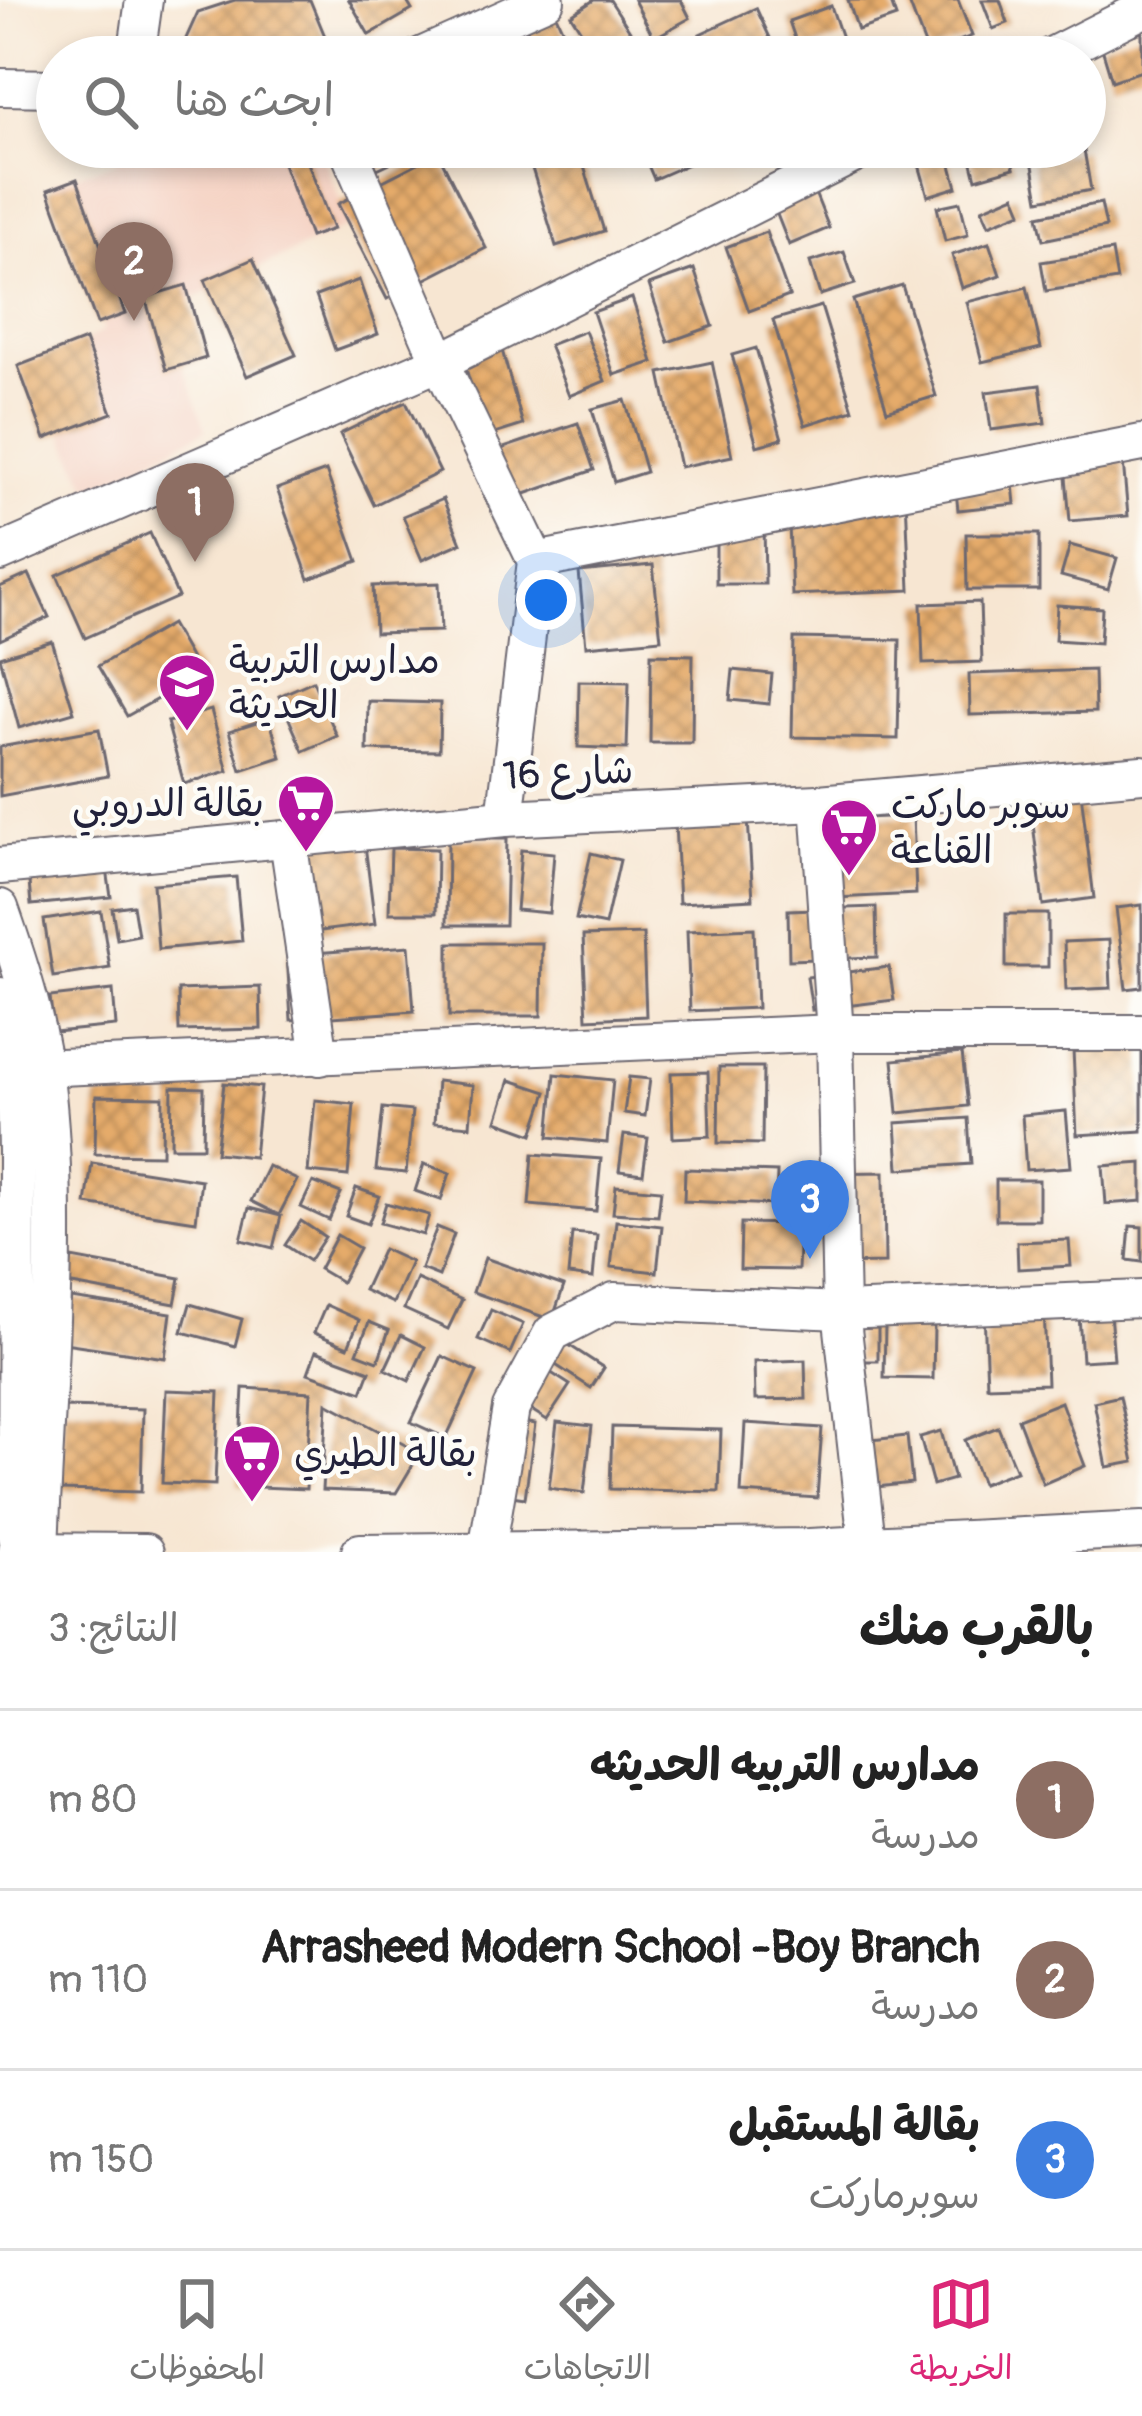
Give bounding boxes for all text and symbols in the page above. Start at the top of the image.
search box [36,36,1106,168]
icon: search [78,69,144,135]
text: ابحث هنا [174,73,334,129]
pin: 2 [95,222,173,321]
pin: 1 [156,463,234,562]
your location [516,570,576,630]
place label: مدارس التربية الحديثة [229,636,440,730]
school or university icon: مدارس التربية الحديثة [156,651,218,733]
street label: شارع 16 [501,745,635,803]
supermarket icon: بقالة الدروبي [275,772,337,854]
place label: بقالة الدروبي [72,779,264,836]
place label: سوبر ماركت القناعة [891,781,1071,875]
supermarket icon: سوبر ماركت القناعة [818,796,880,878]
pin: 3 [771,1160,849,1259]
supermarket icon: بقالة الطيري [221,1422,283,1504]
place label: بقالة الطيري [294,1429,477,1481]
text: بالقرب منك [859,1596,1094,1660]
text: النتائج: 3 [48,1604,179,1653]
text: مدارس التربيه الحديثه [590,1738,980,1794]
text: 80 m [48,1775,137,1824]
text: 1 [1047,1775,1063,1824]
text: مدرسة [871,1811,980,1860]
text: Arrasheed Modern School -Boy Branch [260,1920,980,1976]
text: 110 m [48,1955,148,2004]
text: 2 [1044,1955,1066,2004]
text: مدرسة [871,1982,980,2031]
text: بقالة المستقبل [728,2098,980,2154]
text: 150 m [48,2135,154,2184]
text: 3 [1044,2135,1066,2184]
text: سوبرماركت [809,2171,980,2220]
tab: المحفوظات [129,2271,265,2397]
tab: الاتجاهات [524,2271,651,2397]
tab: الخريطة [910,2271,1013,2397]

